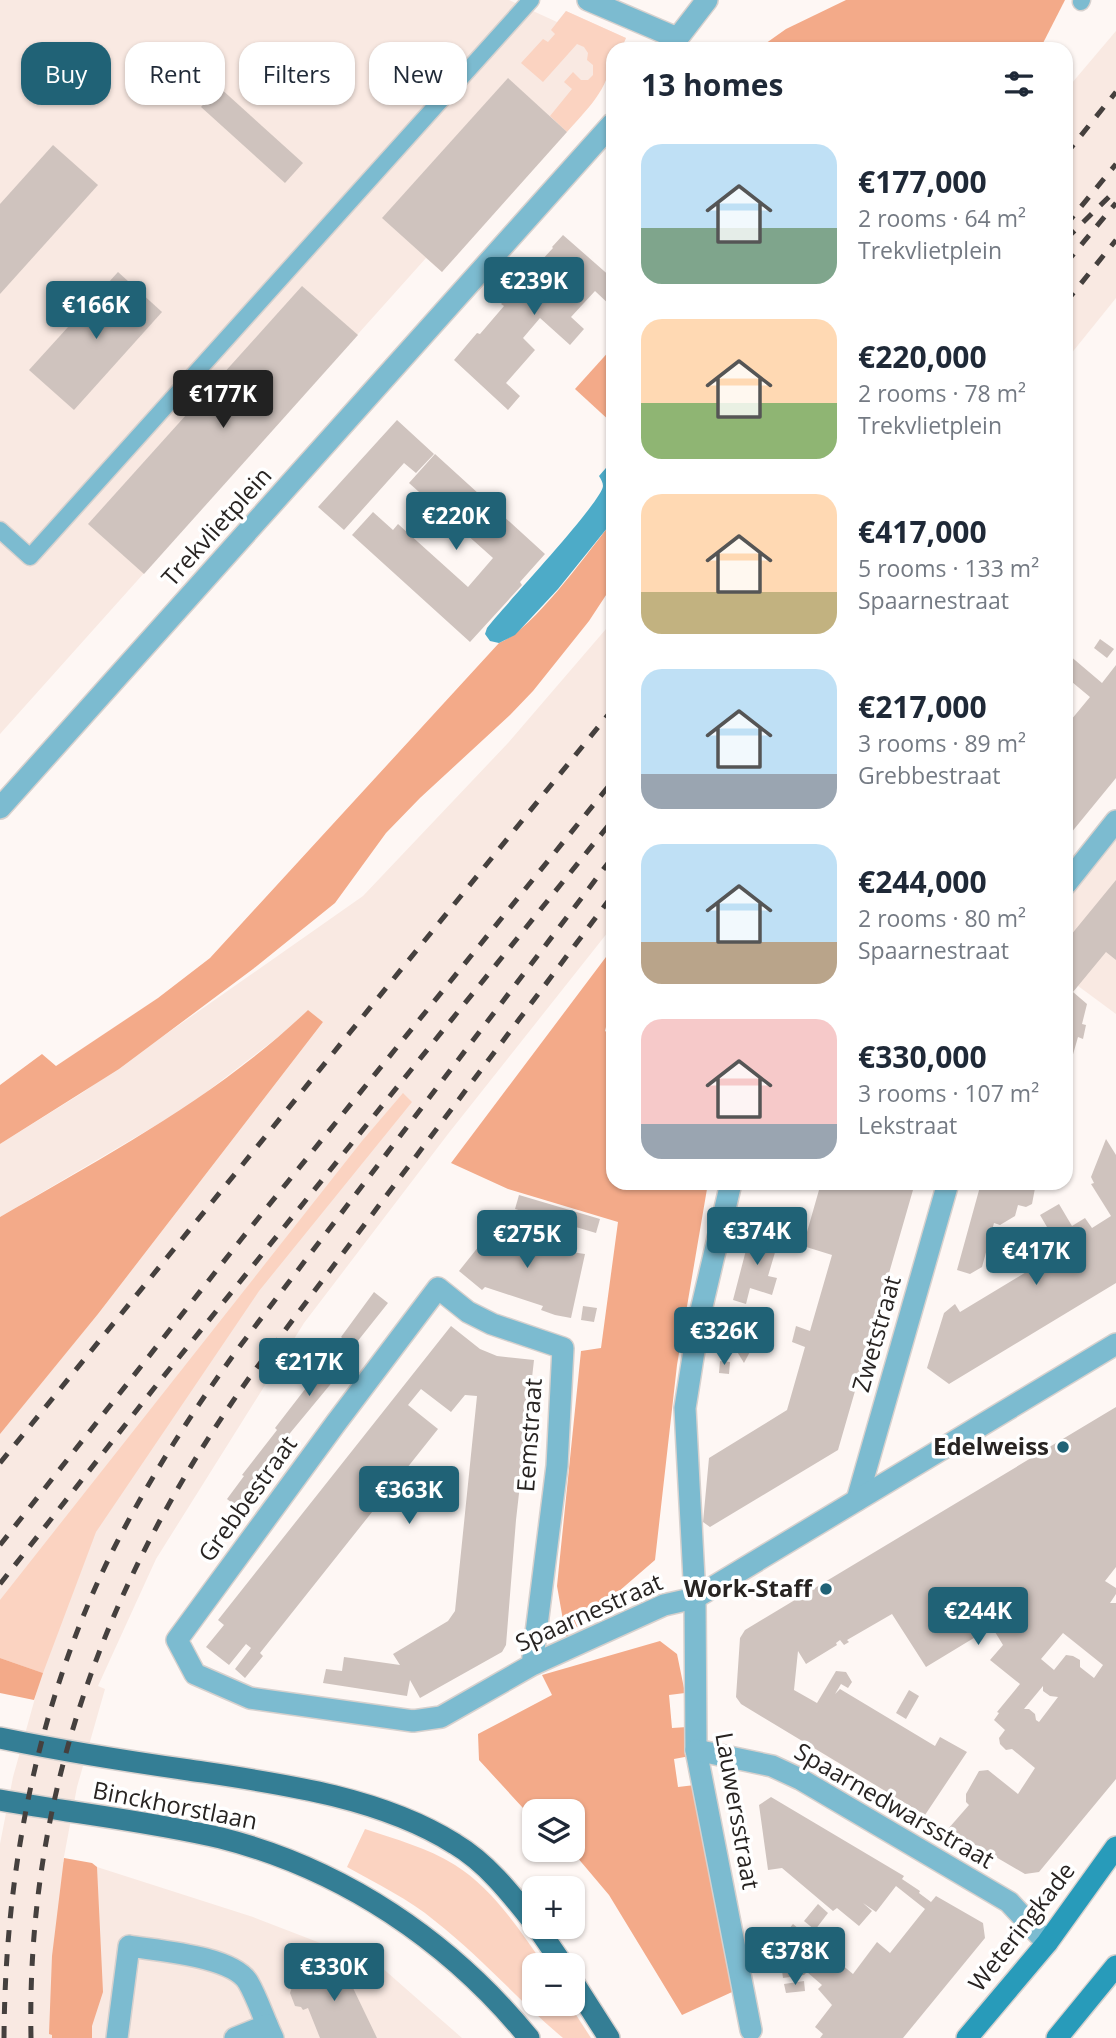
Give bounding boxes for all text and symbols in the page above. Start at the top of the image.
chip: Buy [21,42,111,105]
chip: Rent [125,42,225,105]
chip: Filters [239,42,355,105]
chip: New [369,42,467,105]
text: 13 homes [641,64,784,105]
icon: filters [1000,65,1038,103]
text: €177,000 [858,161,987,202]
icon: home [697,172,781,256]
text: 2 rooms · 64 m² [858,202,1026,234]
text: Trekvlietplein [858,234,1002,266]
pin: €239K [485,258,583,317]
text: €239K [500,264,568,296]
pin: €166K [47,282,145,341]
text: €166K [62,288,130,320]
text: €220,000 [858,336,987,377]
icon: home [697,347,781,431]
pin: €177K [174,370,272,430]
text: €177K [189,377,257,409]
text: 2 rooms · 78 m² [858,377,1026,409]
text: Trekvlietplein [858,409,1002,441]
street label: Trekvlietplein [153,459,278,593]
pin: €220K [407,492,505,552]
text: €220K [422,499,490,531]
text: €417,000 [858,511,987,552]
icon: home [697,522,781,606]
text: 5 rooms · 133 m² [858,552,1039,584]
text: Spaarnestraat [858,584,1009,616]
text: €217,000 [858,686,987,727]
icon: home [697,697,781,781]
text: 3 rooms · 89 m² [858,727,1026,759]
text: Grebbestraat [858,759,1000,791]
text: €244,000 [858,861,987,902]
icon: home [697,872,781,956]
text: 2 rooms · 80 m² [858,902,1026,934]
text: Spaarnestraat [858,934,1009,966]
text: €330,000 [858,1036,987,1077]
icon: home [697,1047,781,1131]
text: 3 rooms · 107 m² [858,1077,1039,1109]
text: Lekstraat [858,1109,957,1141]
pin: €374K [708,1208,806,1267]
pin: €275K [478,1210,576,1270]
text: €374K [723,1214,791,1246]
text: €275K [493,1217,561,1249]
pin: €417K [987,1228,1085,1287]
text: €417K [1002,1234,1070,1266]
street label: Zwetstraat [843,1272,908,1396]
pin: €326K [675,1308,773,1367]
text: €326K [690,1314,758,1346]
pin: €217K [260,1338,358,1398]
text: €217K [275,1345,343,1377]
street label: Eemstraat [508,1377,549,1493]
street label: Grebbestraat [190,1428,304,1568]
place label: Edelweiss [933,1429,1049,1462]
marker: Edelweiss [1055,1439,1071,1455]
pin: €363K [360,1466,458,1526]
text: €363K [375,1473,443,1505]
street label: Spaarnestraat [510,1565,667,1659]
place label: Work-Staff [684,1571,813,1604]
marker: Work-Staff [818,1581,834,1597]
pin: €244K [929,1588,1027,1647]
text: €244K [944,1594,1012,1626]
street label: Lauwersstraat [708,1730,769,1892]
street label: Spaarnedwarsstraat [789,1734,1001,1875]
street label: Binckhorstlaan [90,1772,260,1837]
map controls [522,1799,585,2016]
button: layers [522,1799,585,1862]
street label: Weteringkade [960,1855,1082,1997]
button: + [522,1876,585,1939]
pin: €378K [746,1927,844,1987]
text: €378K [761,1934,829,1966]
pin: €330K [285,1944,383,2003]
text: €330K [300,1950,368,1982]
button: − [522,1953,585,2016]

